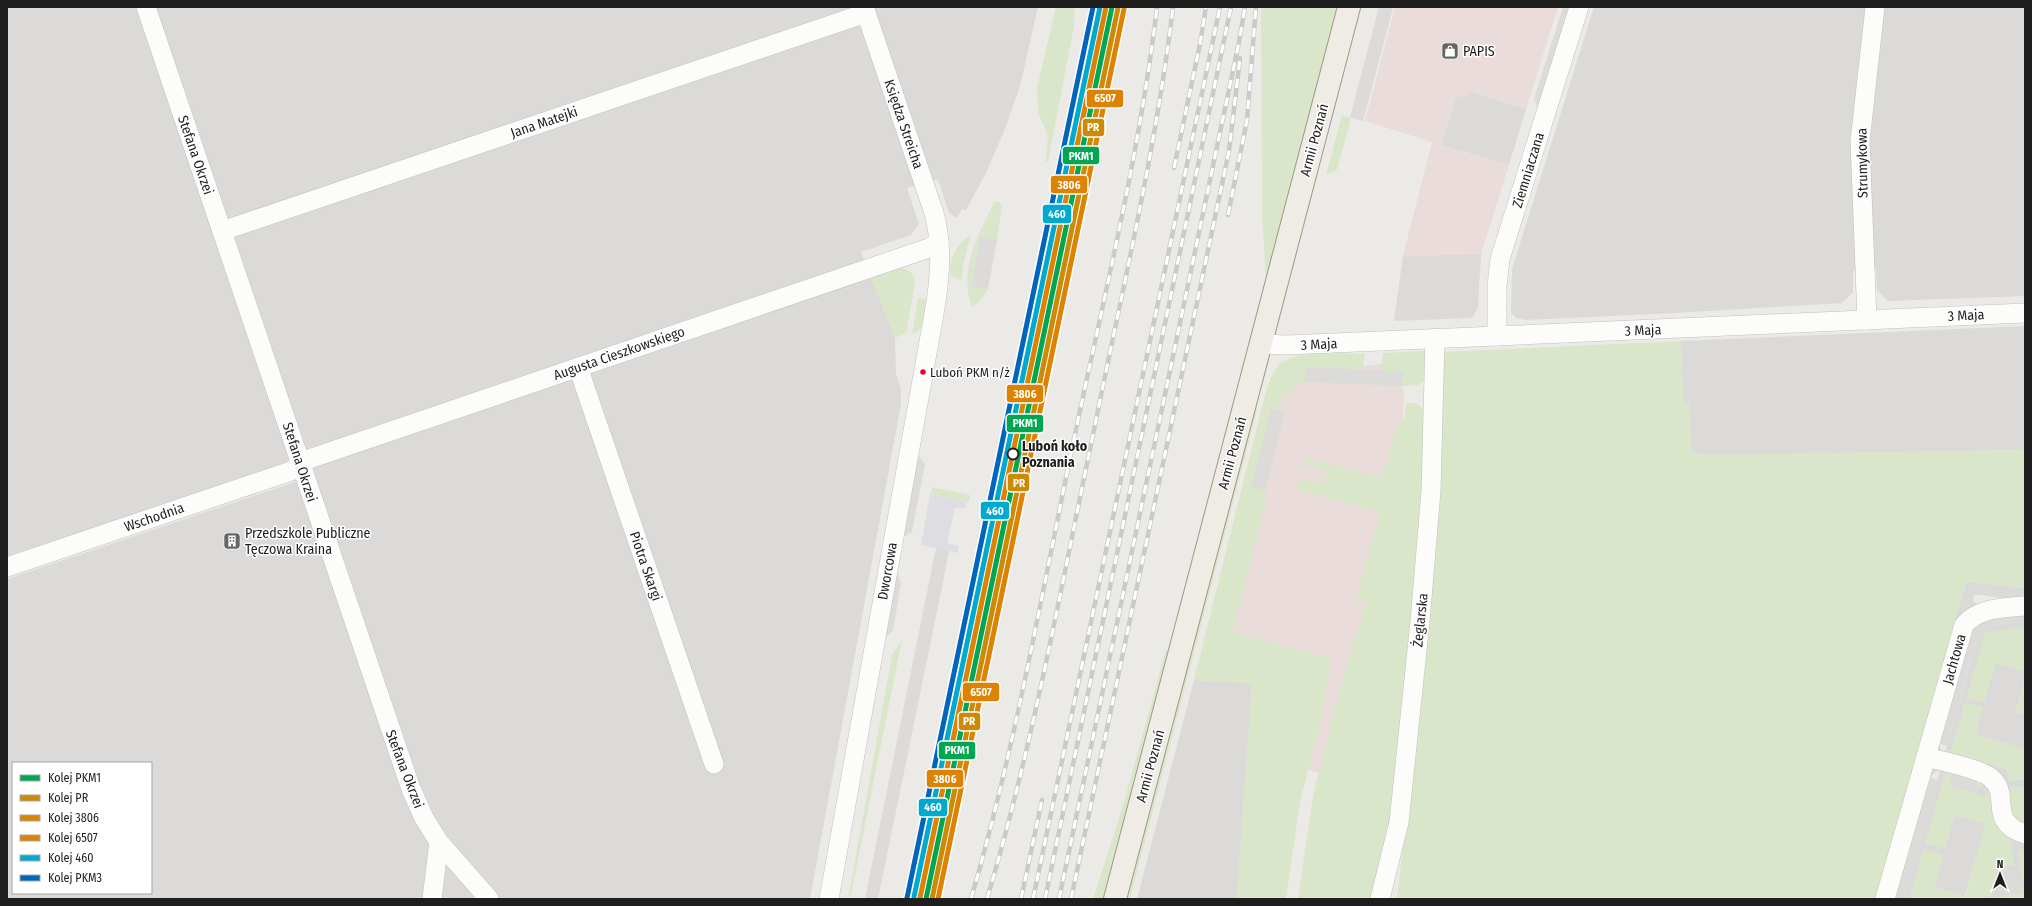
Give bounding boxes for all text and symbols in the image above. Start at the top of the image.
shop icon: PAPIS [1440,41,1460,61]
place label: PAPIS [1463,43,1495,60]
street label: Księdza Streicha [880,77,927,171]
line badge: 6507 [1086,89,1124,108]
text: 6507 [1094,92,1116,105]
street label: Armii Poznań [1297,102,1332,178]
street label: Jana Matejki [508,103,580,142]
street label: Stefana Okrzei [174,113,217,197]
line badge: PR [1082,118,1105,137]
text: PR [1087,121,1100,134]
street label: Strumykowa [1853,128,1872,198]
street label: Ziemniaczana [1509,130,1548,210]
line badge: PKM1 [1062,146,1100,165]
text: PKM1 [1069,150,1093,163]
line badge: 3806 [1050,175,1088,194]
text: 3806 [1057,179,1081,192]
line badge: 460 [1042,204,1072,224]
text: 460 [1048,208,1066,221]
street label: 3 Maja [1947,306,1985,325]
street label: 3 Maja [1624,321,1662,340]
street label: Augusta Cieszkowskiego [551,323,687,384]
street label: 3 Maja [1300,335,1338,354]
place label: Luboń PKM n/ż [930,365,1010,380]
marker: Luboń PKM n/ż [918,367,928,377]
line badge: 3806 [1006,384,1044,403]
text: 3806 [1013,388,1037,401]
line badge: PKM1 [1006,414,1044,433]
street label: Armii Poznań [1215,415,1250,491]
text: PKM1 [1013,417,1037,430]
street label: Stefana Okrzei [279,420,320,504]
place label: Luboń koło Poznania [1022,438,1088,471]
marker: Luboń koło Poznania [1006,447,1020,461]
line badge: PR [1007,473,1030,492]
text: PR [1013,477,1026,490]
street label: Wschodnia [122,499,187,536]
line badge: 460 [980,501,1010,520]
text: 460 [986,505,1004,518]
place label: Przedszkole Publiczne Tęczowa Kraina [245,525,371,558]
street label: Piotra Skargi [626,529,665,603]
building icon: Przedszkole Publiczne Tęczowa Kraina [222,531,242,551]
street label: Dworcowa [874,541,901,601]
street label: Żeglarska [1409,592,1432,648]
street label: Jachtowa [1939,632,1970,686]
line badge: 6507 [962,682,1000,702]
text: 6507 [970,686,992,699]
line badge: PR [958,712,981,731]
text: PR [963,715,976,728]
street label: Stefana Okrzei [382,728,427,811]
street label: Armii Poznań [1133,728,1168,804]
line badge: PKM1 [938,741,976,760]
text: PKM1 [945,744,969,757]
legend [12,762,152,894]
line badge: 3806 [926,769,964,788]
text: Kolej PKM1 [48,771,101,785]
text: 3806 [933,773,957,786]
text: Kolej PR [48,791,89,805]
line badge: 460 [918,798,948,817]
text: 460 [924,801,942,814]
text: Kolej 3806 [48,811,99,825]
text: Kolej 6507 [48,831,98,845]
text: Kolej 460 [48,851,93,865]
north arrow [1980,854,2020,894]
text: N [1997,858,2003,871]
text: Kolej PKM3 [48,871,102,885]

